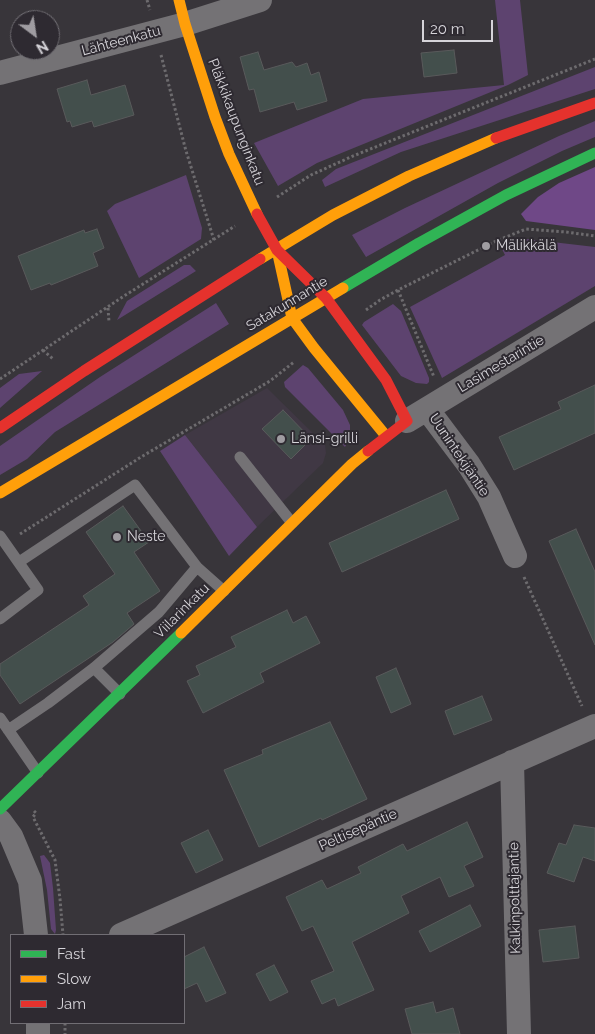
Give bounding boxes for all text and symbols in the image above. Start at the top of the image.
north arrow [10,10,60,60]
scale bar [425,10,496,42]
text: 20 m [430,20,465,38]
street label: Lähteenkatu [80,22,162,60]
text: N [34,37,51,57]
street label: Pläkkikaupunginkatu [204,56,268,188]
place label: Mälikkälä [496,238,557,254]
marker: Mälikkälä [480,240,492,252]
street label: Satakunnantie [243,273,331,335]
street label: Lasimestarintie [455,332,547,396]
street label: Uunintekijäntie [425,410,493,500]
place label: Länsi-grilli [291,431,358,447]
marker: Länsi-grilli [275,433,287,445]
place label: Neste [127,529,165,545]
marker: Neste [111,531,123,543]
street label: Viilarinkatu [151,580,213,642]
street label: Peltisepäntie [316,805,400,855]
street label: Kalkinpolttajantie [506,842,524,954]
legend [10,934,185,1024]
text: Fast [57,945,85,963]
text: Slow [57,970,91,988]
text: Jam [57,995,86,1013]

